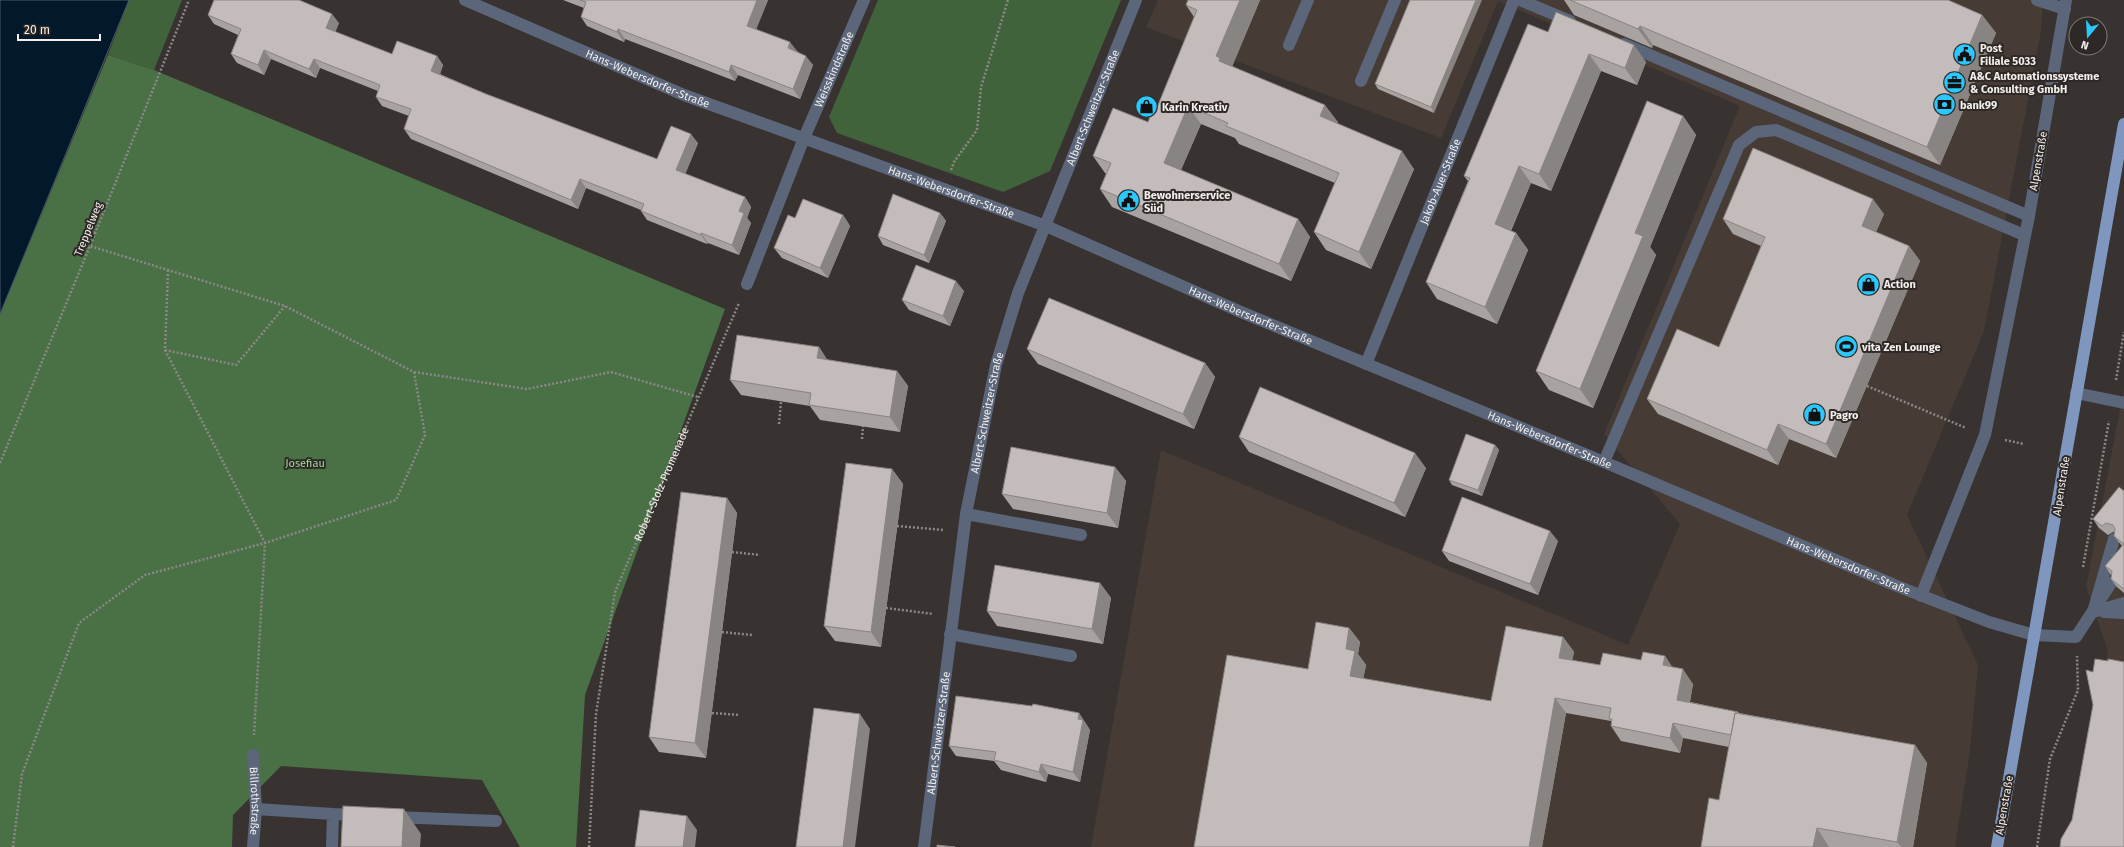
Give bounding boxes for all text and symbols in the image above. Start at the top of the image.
scale bar [18,16,100,42]
north arrow [2068,16,2108,56]
text: 20 m [24,23,50,37]
street label: Weisskindstraße [812,29,857,109]
text: N [2080,38,2091,52]
public building icon: Post Filiale 5033 [1952,41,1978,67]
place label: Post Filiale 5033 [1980,42,2036,68]
street label: Hans-Webersdorfer-Straße [584,47,711,111]
street label: Albert-Schweitzer-Straße [1064,48,1122,167]
office icon: A&C Automationssysteme & Consulting GmbH [1942,69,1968,95]
place label: A&C Automationssysteme & Consulting GmbH [1969,70,2099,96]
bank icon: bank99 [1932,92,1958,118]
shop icon: Karin Kreativ [1133,94,1159,120]
place label: bank99 [1960,99,1997,112]
place label: Karin Kreativ [1162,101,1228,114]
street label: Alpenstraße [2027,130,2050,192]
street label: Jakob-Auer-Straße [1417,137,1464,226]
street label: Hans-Webersdorfer-Straße [886,163,1016,221]
public building icon: Bewohnerservice Süd [1115,188,1141,214]
place label: Bewohnerservice Süd [1144,189,1230,215]
street label: Treppelweg [72,200,105,258]
shop icon: Action [1856,271,1882,297]
place label: Action [1883,278,1916,291]
street label: Hans-Webersdorfer-Straße [1187,284,1314,348]
sports icon: vita Zen Lounge [1834,334,1860,360]
place label: vita Zen Lounge [1861,341,1941,354]
street label: Albert-Schweitzer-Straße [968,351,1007,475]
shop icon: Pagro [1802,402,1828,428]
street label: Hans-Webersdorfer-Straße [1486,409,1614,472]
place label: Pagro [1830,409,1859,422]
street label: Robert-Stolz-Promenade [632,425,692,543]
street label: Alpenstraße [2050,455,2073,517]
park label: Josefiau [285,457,325,470]
street label: Hans-Webersdorfer-Straße [1784,534,1912,598]
street label: Albert-Schweitzer-Straße [925,671,953,795]
street label: Billrothstraße [247,766,262,836]
street label: Alpenstraße [1993,774,2016,836]

